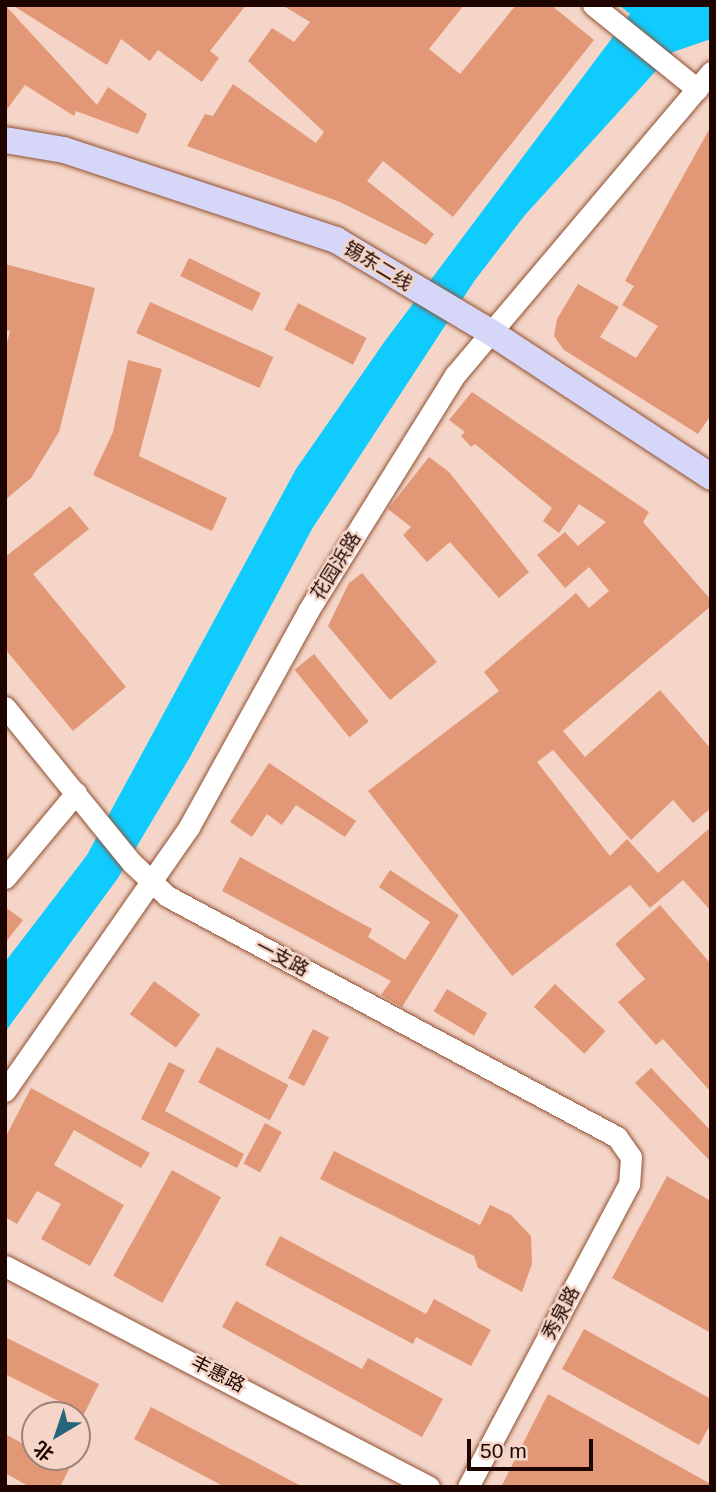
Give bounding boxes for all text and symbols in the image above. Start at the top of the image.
street label: 锡东二线 [340,237,416,295]
street label: 花园浜路 [306,528,366,604]
street label: 一支路 [251,935,313,981]
street label: 秀泉路 [538,1282,584,1344]
street label: 丰惠路 [187,1351,249,1397]
north arrow [21,1401,91,1471]
scale bar [471,1426,597,1470]
text: 北 [30,1437,58,1465]
text: 50 m [480,1439,527,1462]

